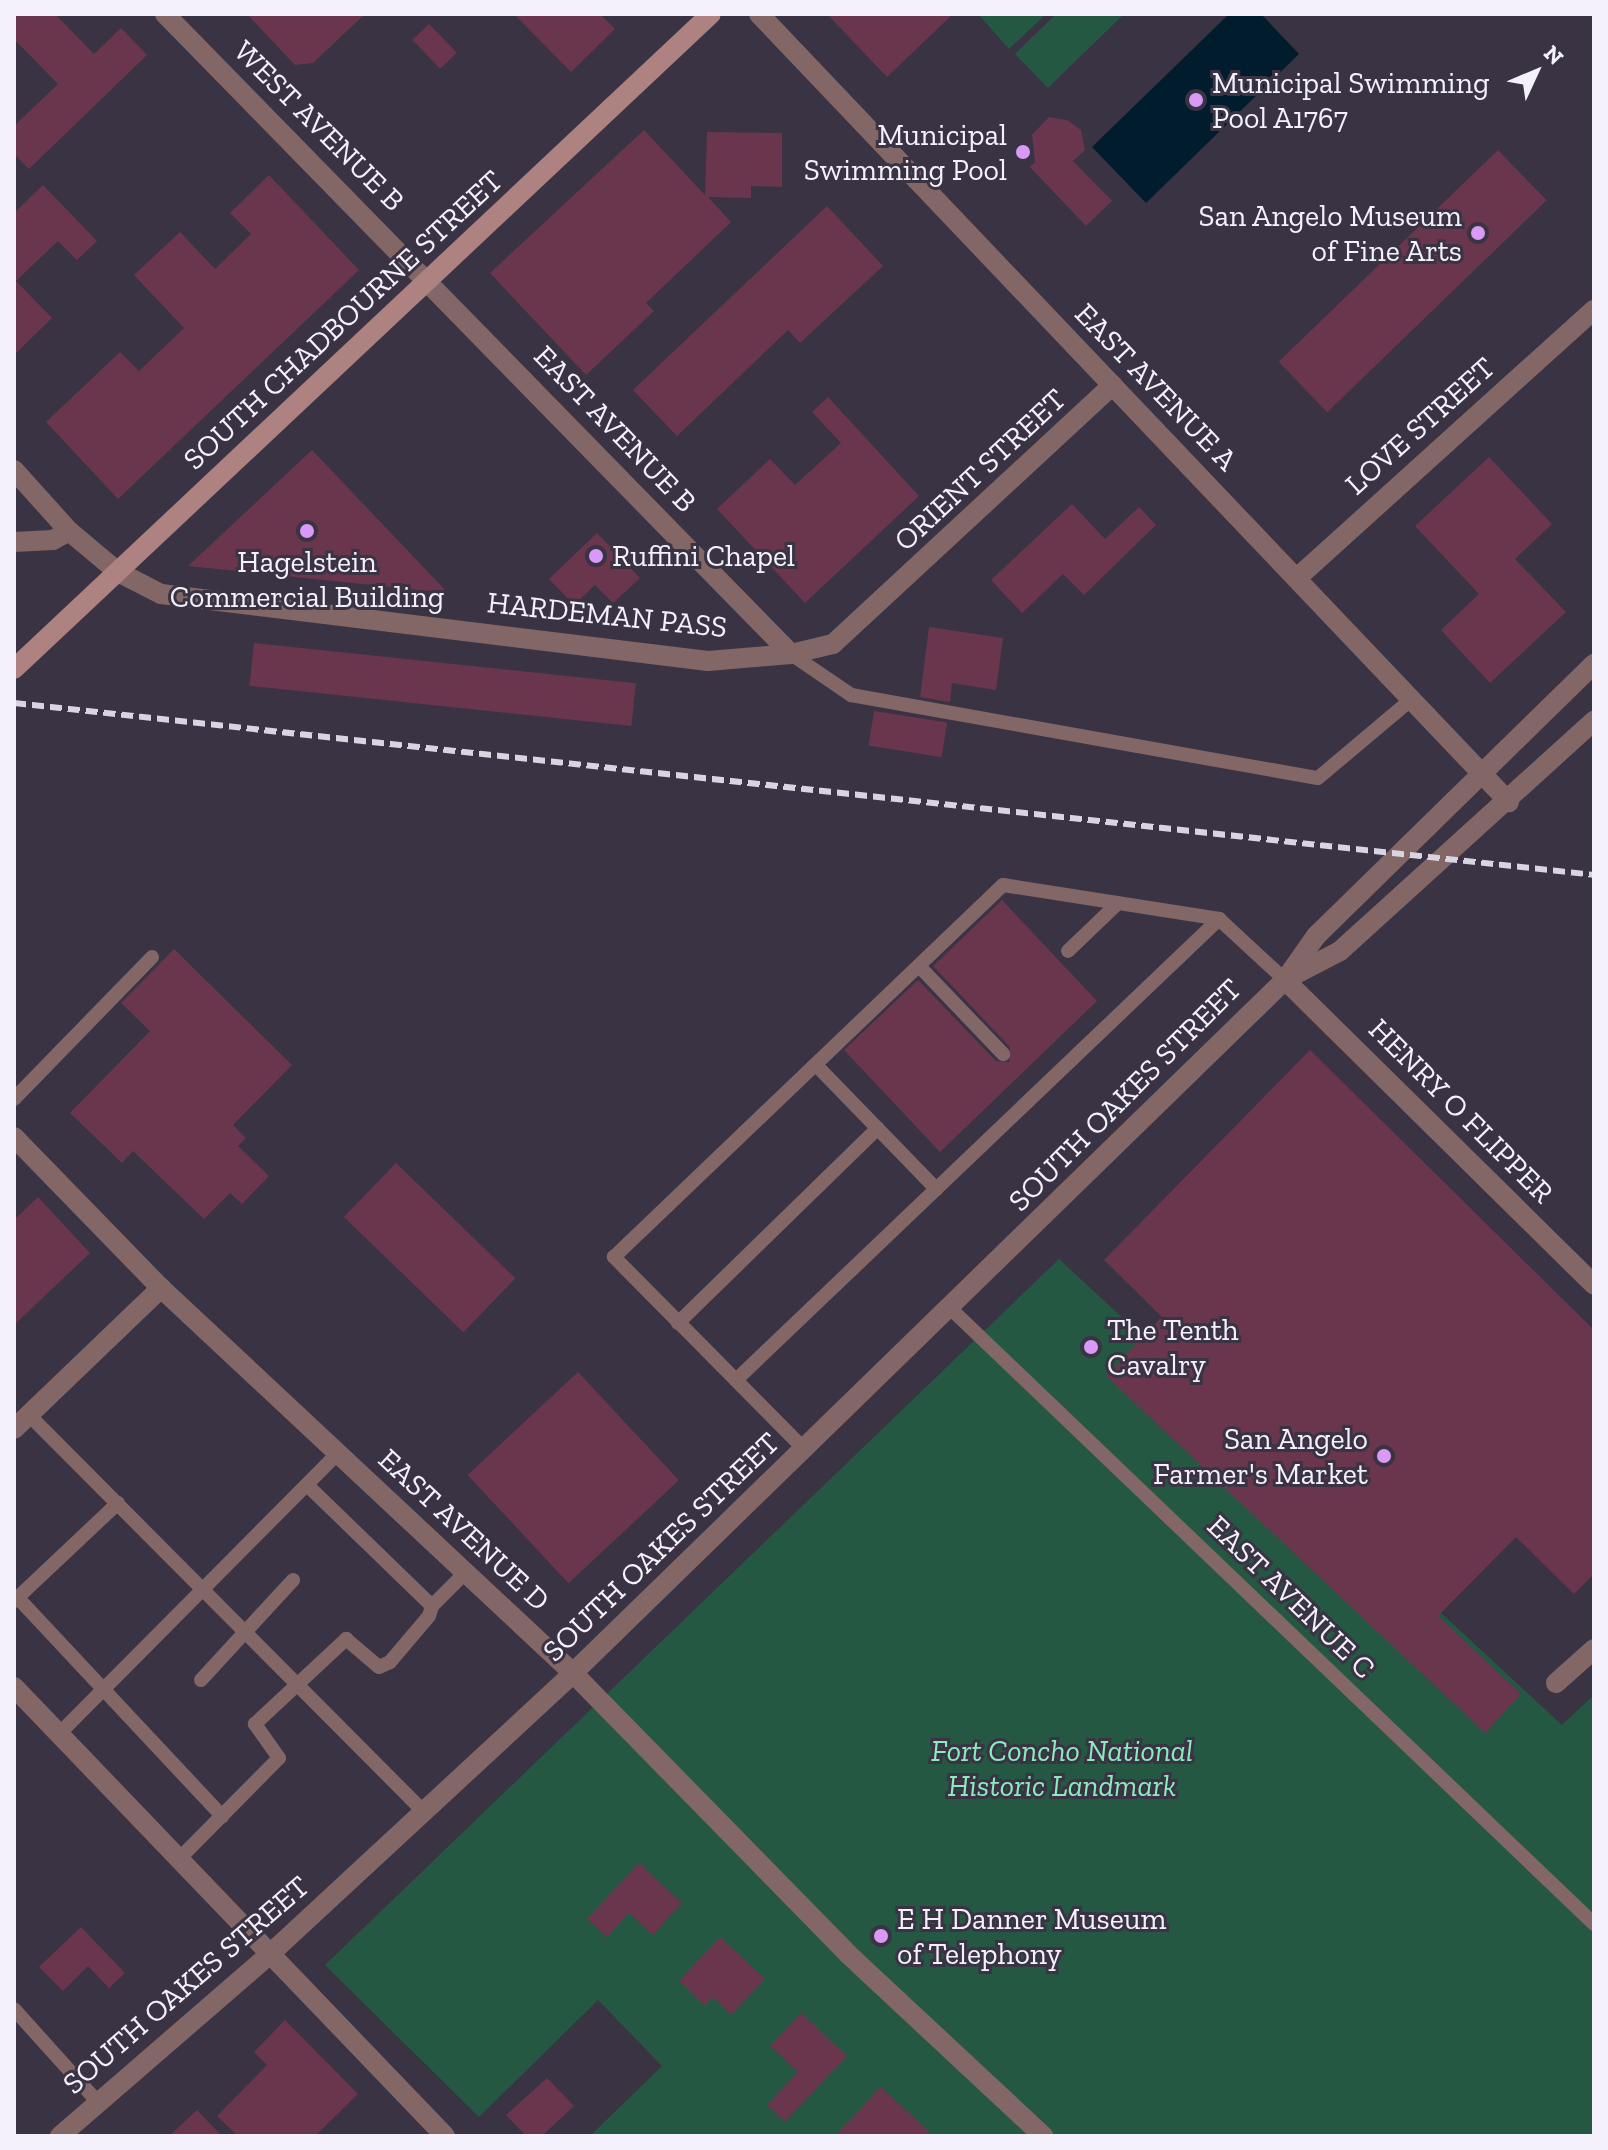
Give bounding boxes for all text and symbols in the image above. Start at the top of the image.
north arrow [1496,32,1576,112]
street label: WEST AVENUE B [226,33,412,219]
text: N [1538,40,1569,70]
place label: Municipal Swimming Pool A1767 [1212,65,1489,136]
marker: Municipal Swimming Pool A1767 [1187,91,1205,109]
place label: Municipal Swimming Pool [804,117,1007,188]
marker: Municipal Swimming Pool [1014,143,1032,161]
street label: SOUTH CHADBOURNE STREET [176,163,510,477]
place label: San Angelo Museum of Fine Arts [1198,198,1462,268]
marker: San Angelo Museum of Fine Arts [1469,224,1487,242]
street label: EAST AVENUE A [1066,295,1246,479]
street label: EAST AVENUE B [526,338,704,520]
street label: LOVE STREET [1338,350,1502,502]
street label: ORIENT STREET [887,381,1073,559]
marker: Hagelstein Commercial Building [298,522,316,540]
place label: Ruffini Chapel [612,538,795,574]
place label: Hagelstein Commercial Building [170,544,444,614]
marker: Ruffini Chapel [587,547,605,565]
street label: HARDEMAN PASS [485,585,729,645]
street label: SOUTH OAKES STREET [1001,971,1249,1219]
street label: HENRY O FLIPPER [1361,1011,1561,1211]
place label: The Tenth Cavalry [1107,1312,1239,1382]
marker: The Tenth Cavalry [1082,1338,1100,1356]
place label: San Angelo Farmer's Market [1153,1421,1368,1492]
street label: SOUTH OAKES STREET [535,1425,787,1669]
street label: EAST AVENUE D [370,1441,558,1619]
marker: San Angelo Farmer's Market [1375,1447,1393,1465]
street label: EAST AVENUE C [1199,1507,1383,1687]
park label: Fort Concho National Historic Landmark [931,1733,1193,1804]
street label: SOUTH OAKES STREET [56,1868,316,2102]
place label: E H Danner Museum of Telephony [897,1901,1167,1972]
marker: E H Danner Museum of Telephony [872,1927,890,1945]

